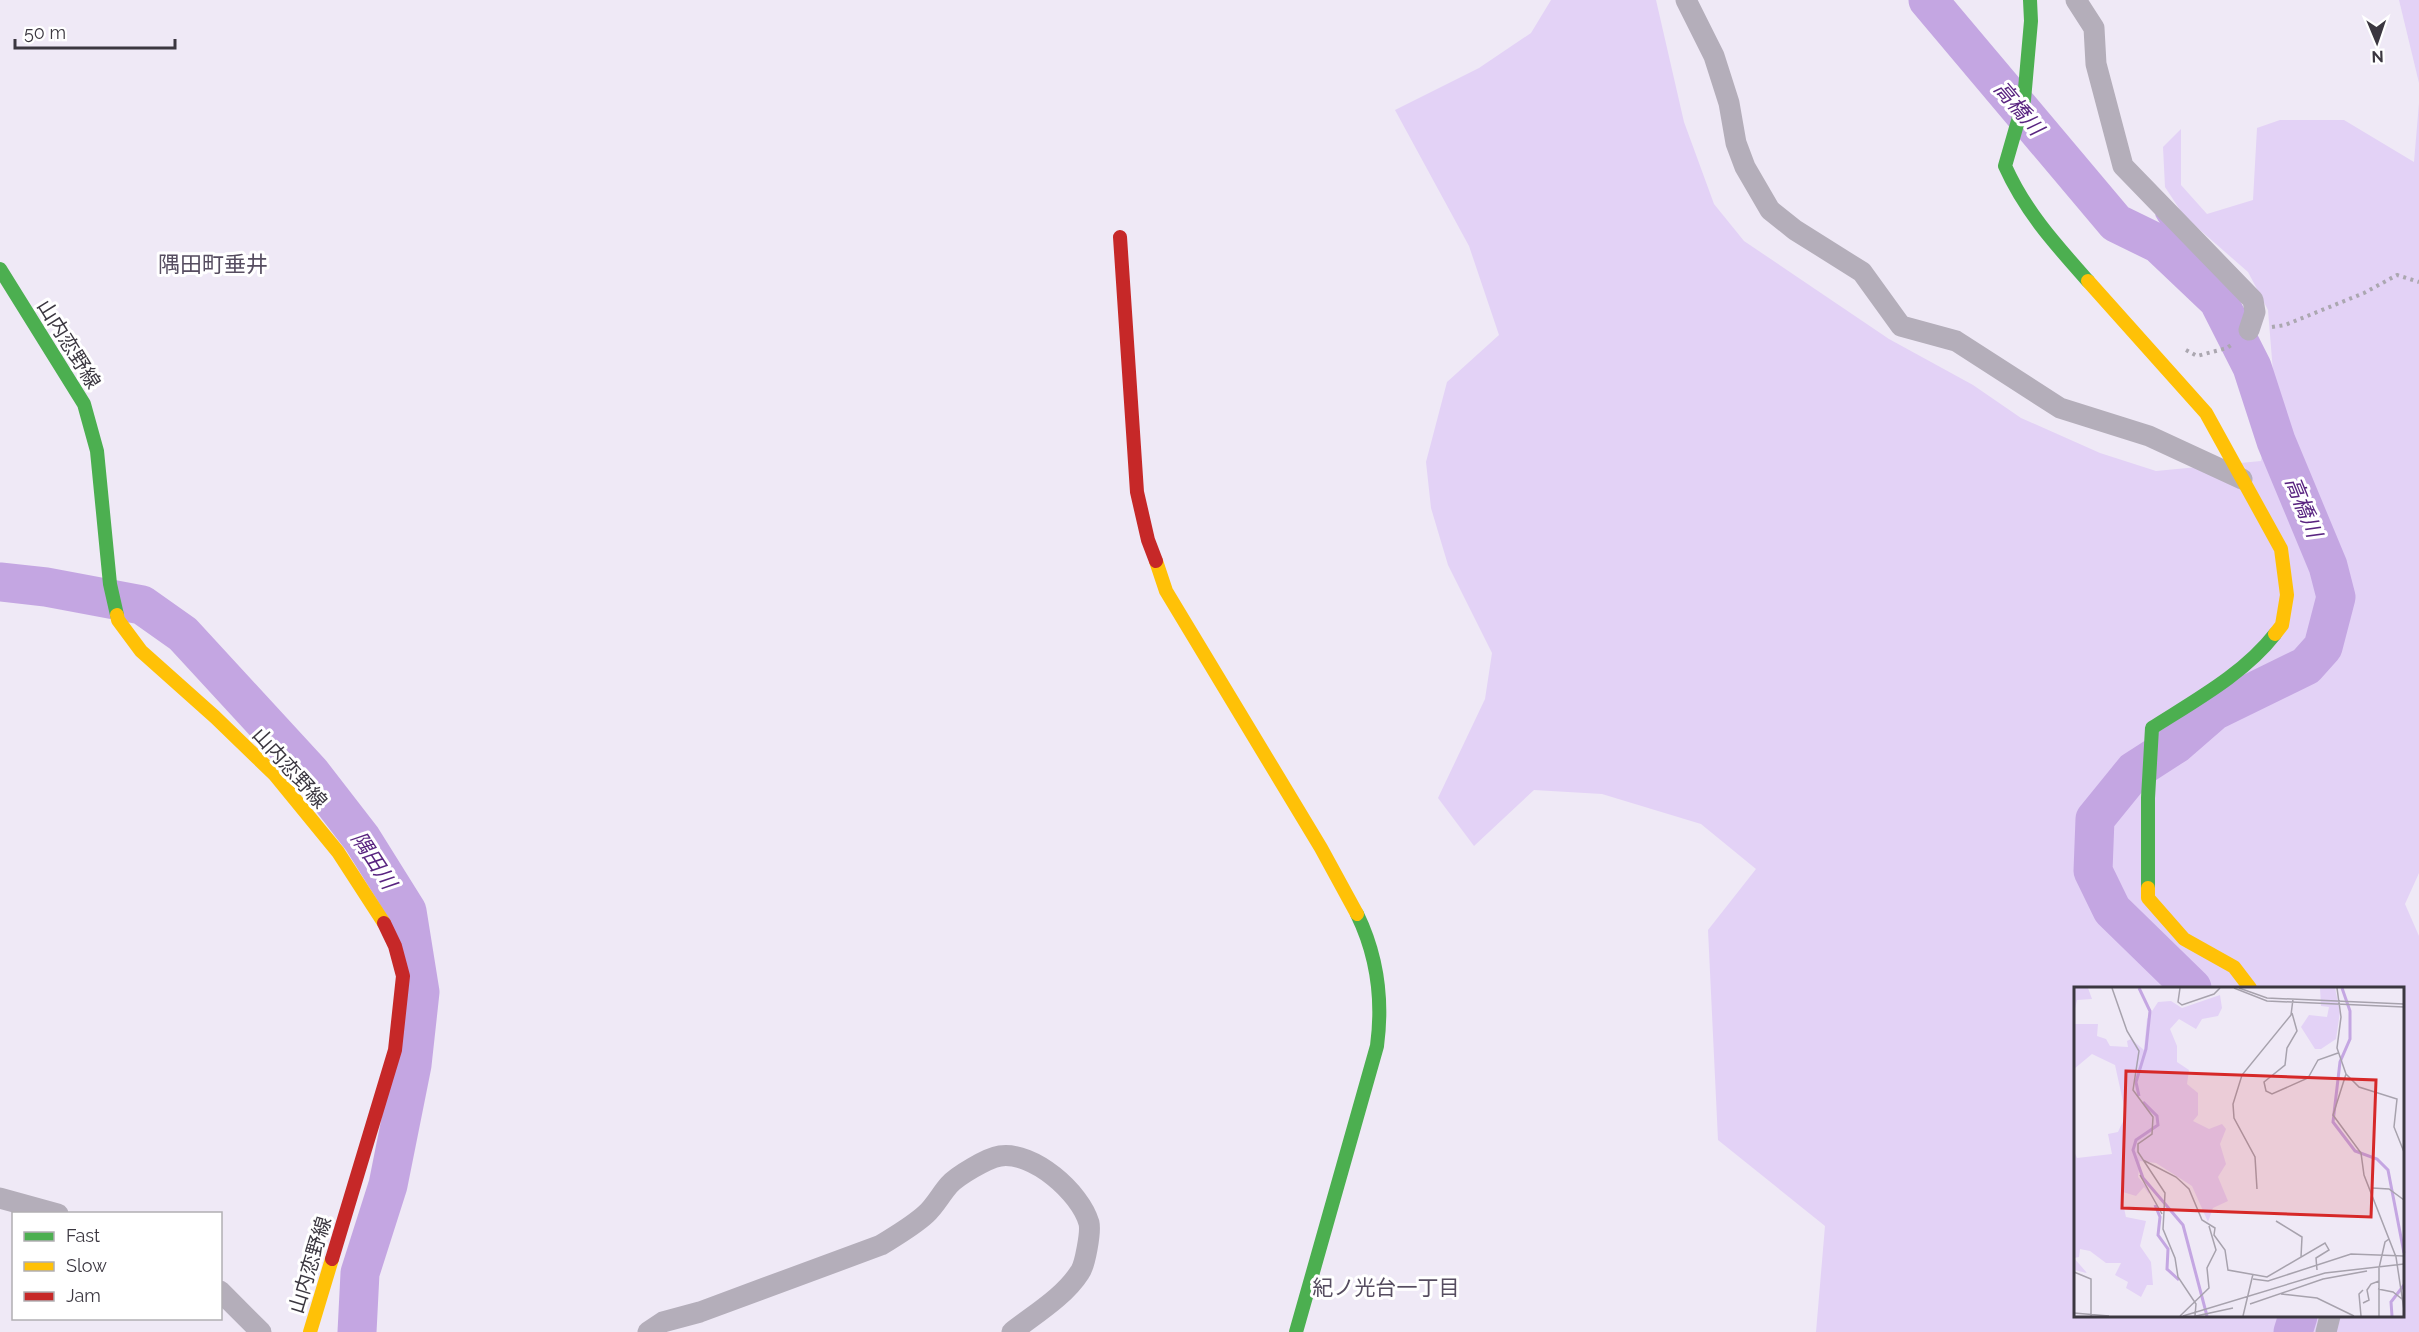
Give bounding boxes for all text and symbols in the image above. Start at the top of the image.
scale bar [15,12,176,50]
north arrow [2347,12,2407,72]
text: 50 m [24,22,66,43]
text: N [2371,47,2384,66]
water label: 高橋川 [1989,76,2050,142]
district label: 隅田町垂井 [158,251,268,277]
street label: 山内恋野線 [32,295,106,393]
water label: 高橋川 [2281,473,2328,543]
street label: 山内恋野線 [248,723,332,813]
water label: 隅田川 [346,827,403,895]
inset map [2074,987,2404,1317]
legend [12,1212,222,1320]
street label: 山内恋野線 [284,1214,336,1316]
text: Fast [66,1225,100,1246]
text: Slow [66,1255,107,1276]
district label: 紀ノ光台一丁目 [1313,1275,1460,1300]
text: Jam [66,1285,101,1306]

